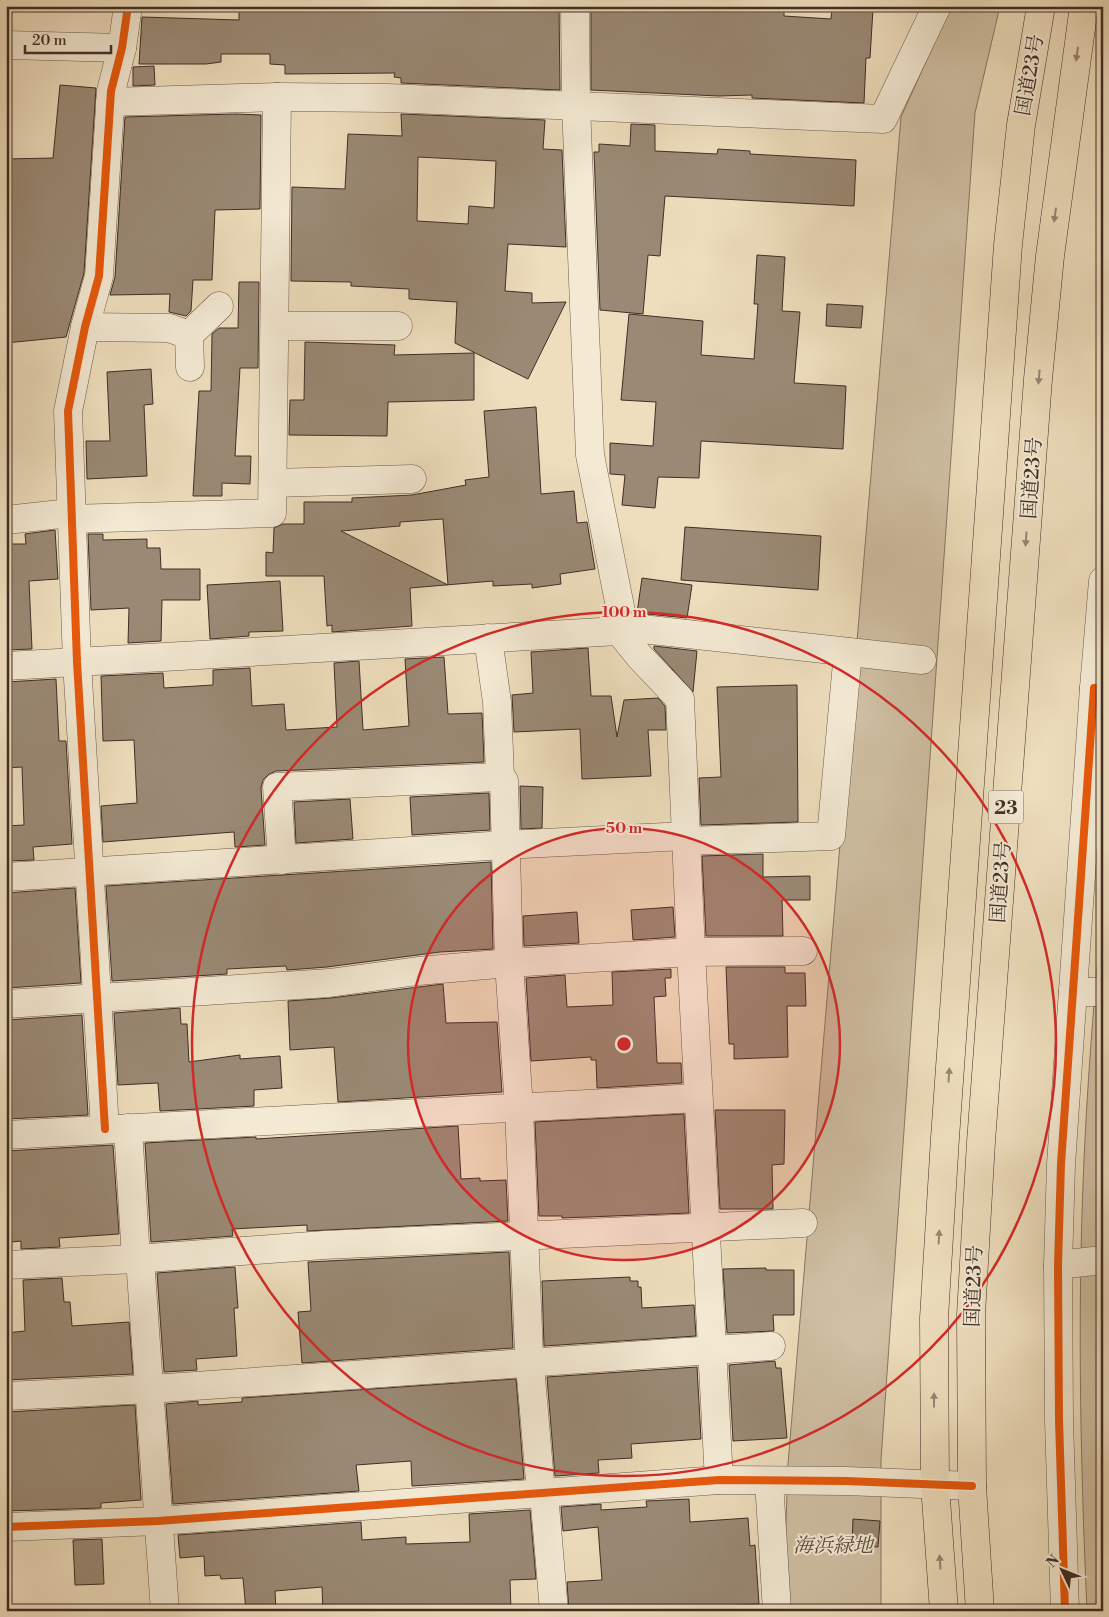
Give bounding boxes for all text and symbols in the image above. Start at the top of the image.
scale bar [25,22,111,54]
text: 20 m [32,31,67,50]
street label: 国道23号 [1011,32,1050,118]
one-way arrow [1073,47,1081,63]
one-way arrow [1051,208,1059,224]
one-way arrow [1034,369,1042,385]
street label: 国道23号 [1017,436,1048,520]
one-way arrow [1022,531,1030,547]
text: 100 m [602,603,647,622]
road number: 23 [988,790,1024,824]
text: 50 m [606,819,642,838]
street label: 国道23号 [986,840,1017,924]
centre of rings [615,1035,633,1053]
one-way arrow [945,1067,953,1083]
one-way arrow [935,1229,943,1245]
street label: 国道23号 [961,1244,988,1328]
one-way arrow [930,1392,938,1408]
park label: 海浜緑地 [793,1534,875,1559]
north arrow [1036,1544,1086,1594]
text: N [1043,1552,1064,1572]
one-way arrow [936,1554,944,1570]

